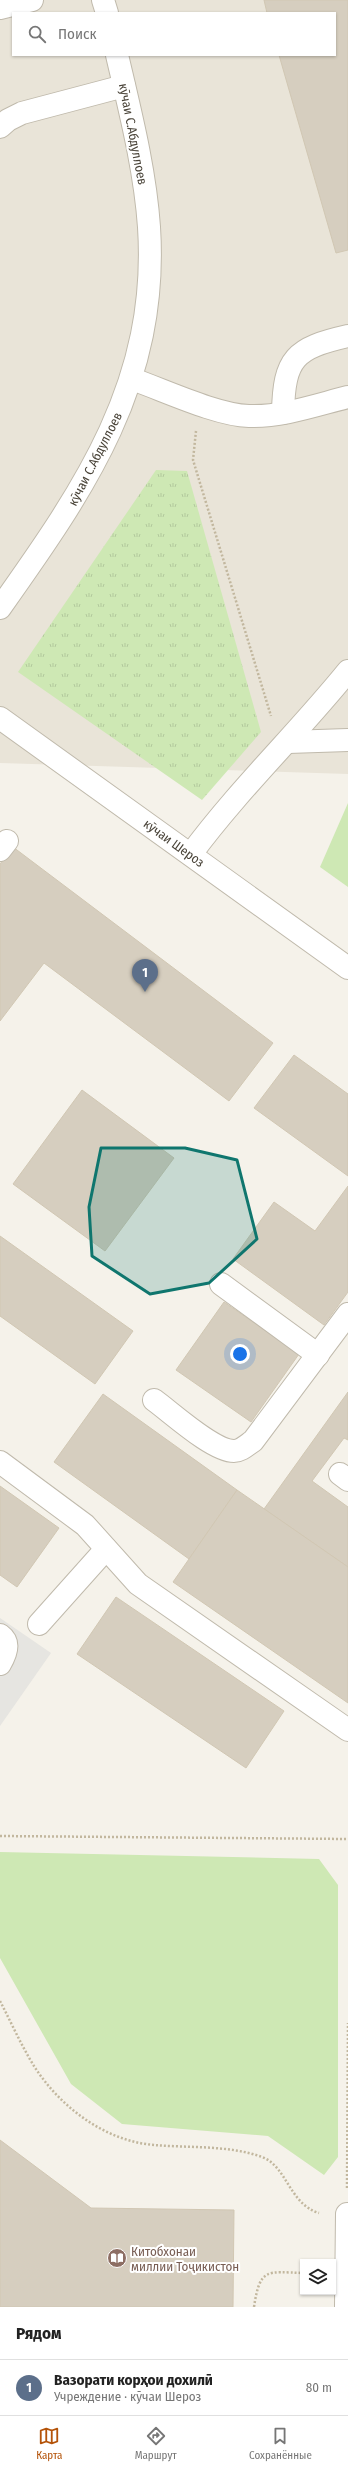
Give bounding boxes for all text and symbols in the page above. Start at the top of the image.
search box [12,12,336,56]
icon: search [26,23,48,45]
text: Поиск [58,25,96,43]
street label: кӯчаи С.Абдуллоев [116,82,150,186]
street label: кӯчаи С.Абдуллоев [65,410,125,508]
street label: кӯчаи Шероз [141,816,207,870]
pin: 1 [132,959,158,992]
your location [230,1344,250,1364]
place label: Китобхонаи миллии Тоҷикистон [131,2244,239,2274]
library icon: Китобхонаи миллии Тоҷикистон [106,2247,128,2269]
map controls [300,2259,336,2295]
button: layers [300,2259,336,2295]
text: Рядом [16,2323,61,2344]
text: Вазорати корҳои дохилӣ [54,2371,213,2389]
text: 1 [26,2380,32,2395]
text: 80 m [306,2380,332,2395]
text: Учреждение · кӯчаи Шероз [54,2389,201,2404]
tab: Карта [36,2425,62,2462]
tab: Маршрут [135,2425,177,2462]
tab: Сохранённые [249,2425,312,2462]

